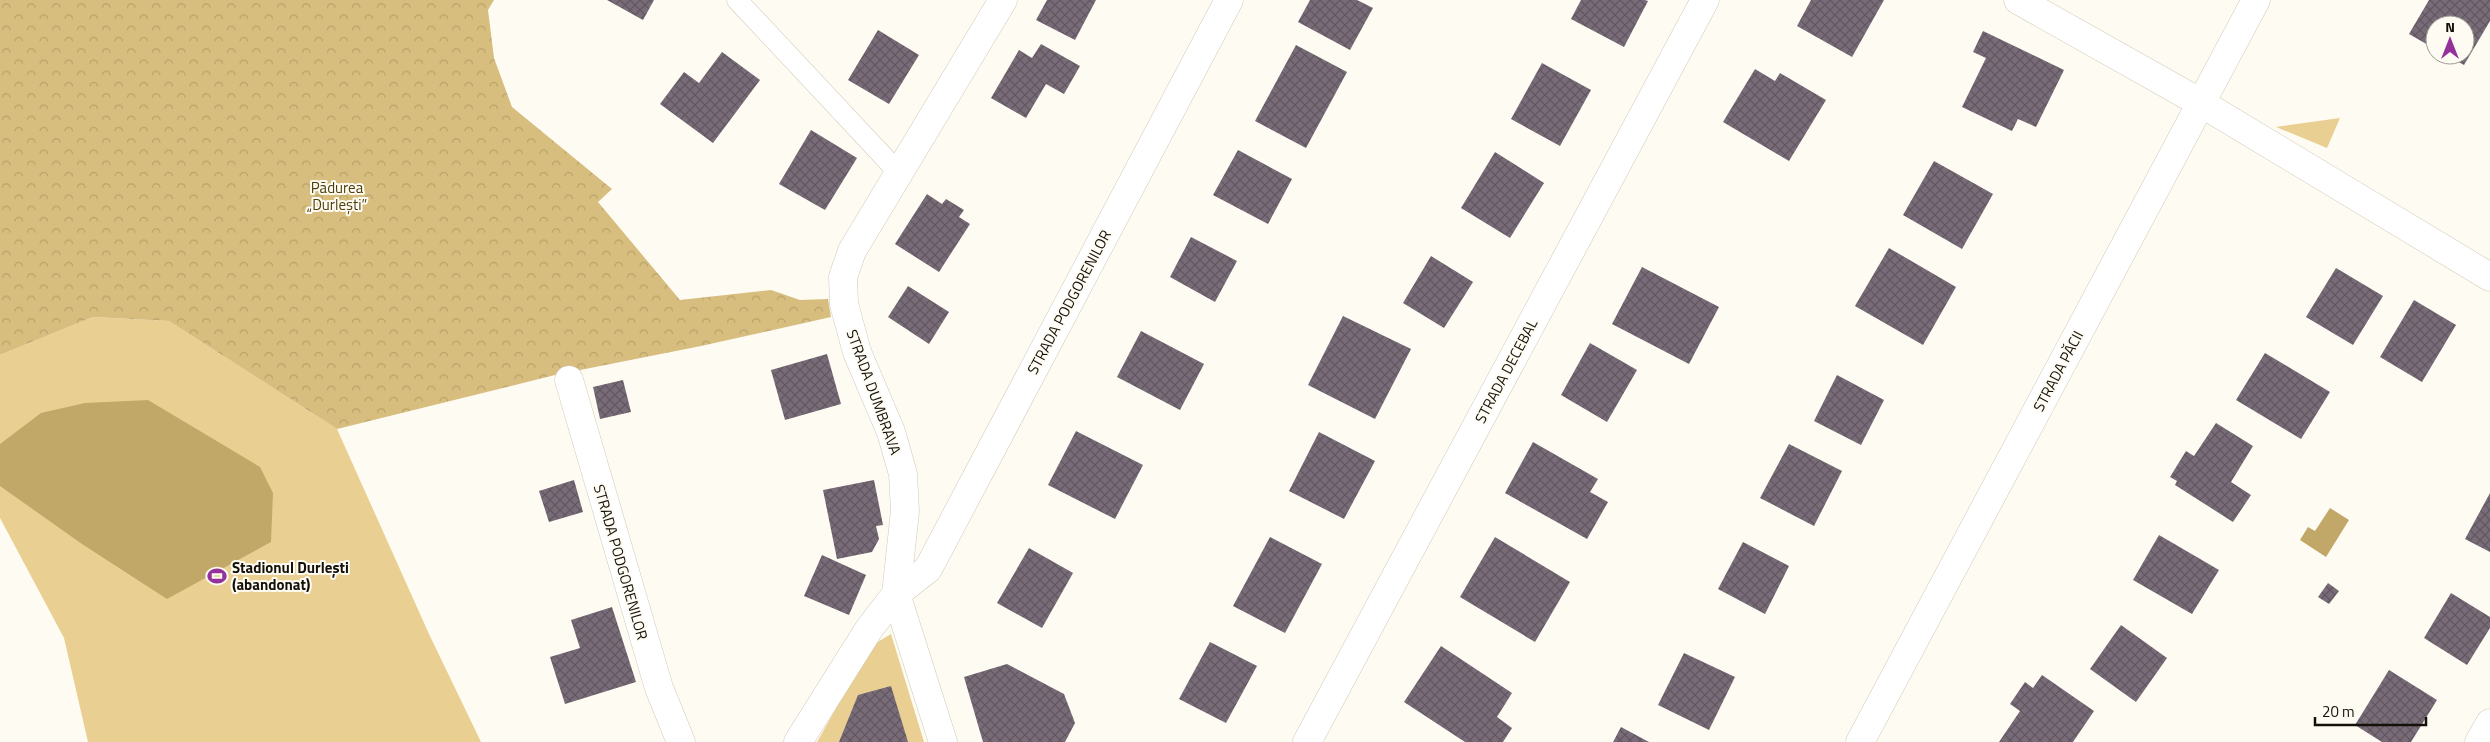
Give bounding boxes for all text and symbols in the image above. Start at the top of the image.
north arrow [2425,15,2475,65]
text: N [2445,16,2455,37]
park label: Pădurea „Durlești” [307,176,368,216]
street label: STRADA PODGORENILOR [1021,226,1117,378]
street label: STRADA DECEBAL [1469,315,1543,427]
street label: STRADA DUMBRAVA [841,326,907,458]
street label: STRADA PĂCII [2027,327,2089,415]
street label: STRADA PODGORENILOR [588,482,654,642]
place label: Stadionul Durlești (abandonat) [232,556,349,596]
sports icon: Stadionul Durlești (abandonat) [206,565,228,587]
scale bar [2315,694,2426,726]
text: 20 m [2322,700,2355,723]

